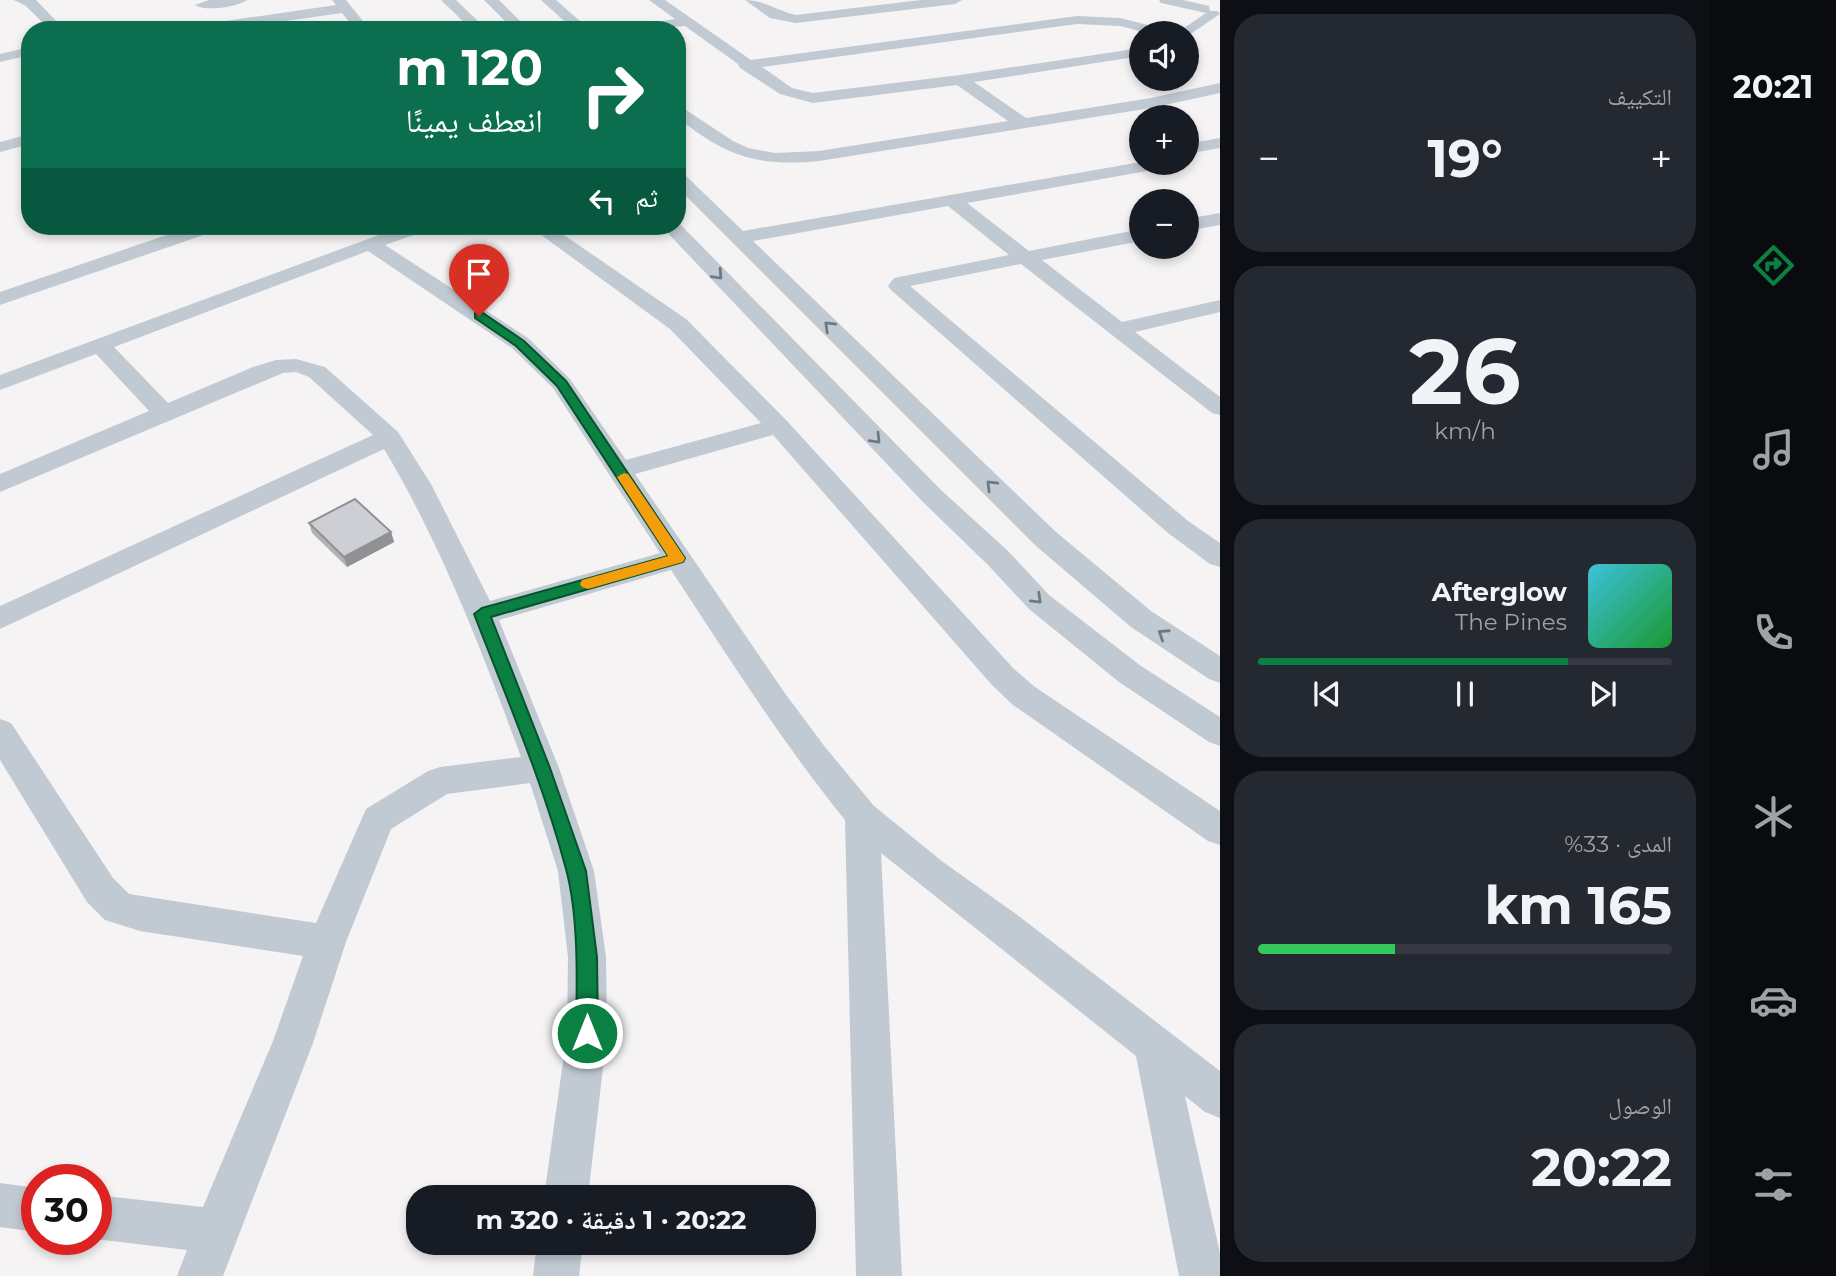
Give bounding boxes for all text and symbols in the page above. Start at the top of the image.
map controls [1129,21,1199,259]
button: sound [1129,21,1199,91]
text: 120 m [396,38,543,97]
icon: right [567,49,658,140]
text: 20:21 [1733,67,1813,106]
text: التكييف [1607,83,1672,111]
text: انعطف يمينًا [406,101,543,140]
button: + [1129,105,1199,175]
text: 19° [1427,127,1503,190]
text: − [1258,135,1280,182]
text: + [1650,135,1672,182]
icon: left [583,182,621,220]
text: ثم [635,182,658,214]
button: − [1129,189,1199,259]
icon: directions [1749,241,1798,290]
pin [449,244,509,316]
icon: arrive [460,255,498,293]
one-way arrow [710,267,723,280]
text: 26 [1409,316,1521,427]
one-way arrow [824,321,837,334]
text: km/h [1434,417,1496,445]
icon: music [1749,425,1798,474]
one-way arrow [868,431,881,444]
one-way arrow [987,481,1000,494]
text: Afterglow [1432,576,1567,608]
one-way arrow [1029,591,1042,604]
text: The Pines [1455,608,1567,636]
icon: phone [1749,608,1798,657]
one-way arrow [1158,629,1171,642]
icon: previous [1308,675,1346,713]
icon: pause [1446,675,1484,713]
icon: next [1584,675,1622,713]
icon: climate [1749,792,1798,841]
text: المدى · 33% [1564,830,1672,858]
text: 165 km [1484,874,1672,937]
icon: car [1749,976,1798,1025]
position arrow [550,996,624,1070]
text: الوصول [1608,1092,1672,1120]
text: 20:22 [1531,1136,1672,1199]
icon: filters [1749,1160,1798,1209]
speed limit sign: 30 [21,1164,112,1255]
text: 20:22 · 1 دقيقة · 320 m [476,1204,746,1236]

